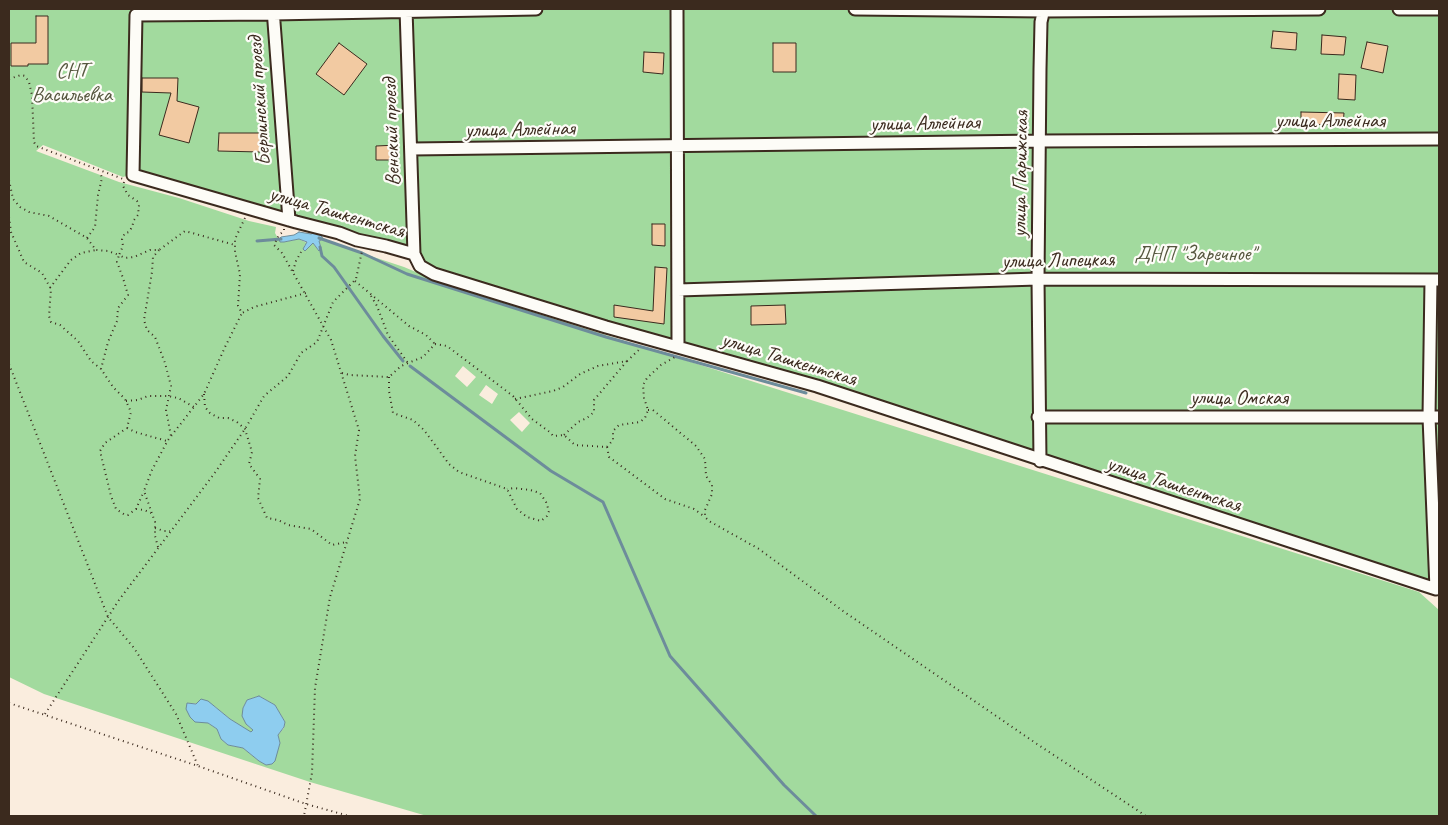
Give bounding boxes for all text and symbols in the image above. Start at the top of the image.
street label: Берлинский проезд [243,35,277,167]
park label: СНТ Васильевка [32,58,112,108]
street label: Венский проезд [378,78,406,186]
street label: улица Аллейная [1275,108,1385,134]
street label: улица Аллейная [870,110,980,138]
street label: улица Парижская [1007,110,1035,238]
street label: улица Аллейная [465,116,575,144]
street label: улица Ташкентская [266,182,408,244]
park label: ДНП "Заречное" [1135,241,1255,267]
street label: улица Липецкая [1001,247,1115,275]
street label: улица Ташкентская [718,328,860,392]
street label: улица Омская [1190,385,1288,411]
street label: улица Ташкентская [1104,451,1244,519]

